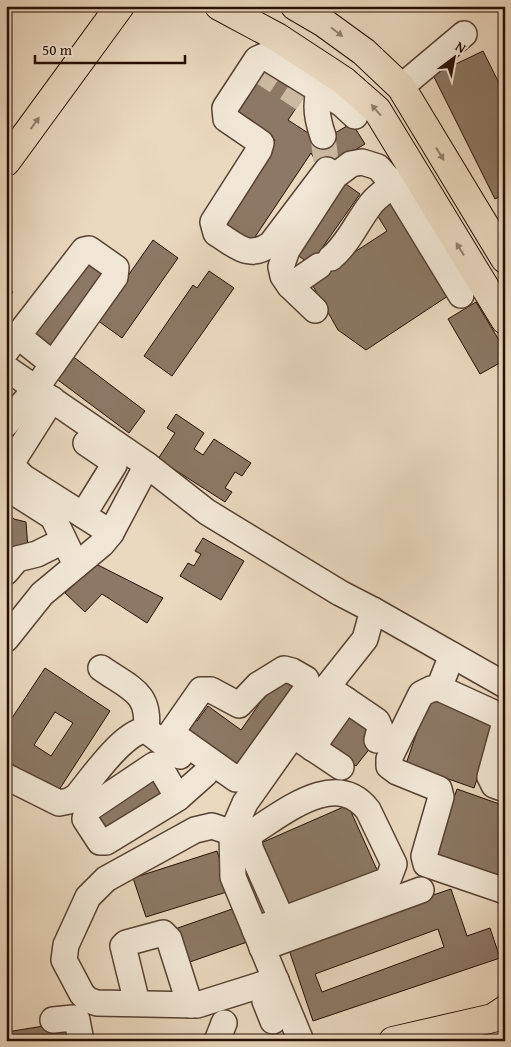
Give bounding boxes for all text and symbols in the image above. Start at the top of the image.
one-way arrow [330,27,344,37]
scale bar [35,32,185,64]
north arrow [428,32,478,82]
text: N [452,36,471,58]
text: 50 m [42,39,73,60]
one-way arrow [370,104,381,117]
one-way arrow [30,116,40,130]
one-way arrow [436,147,445,161]
one-way arrow [456,242,465,256]

